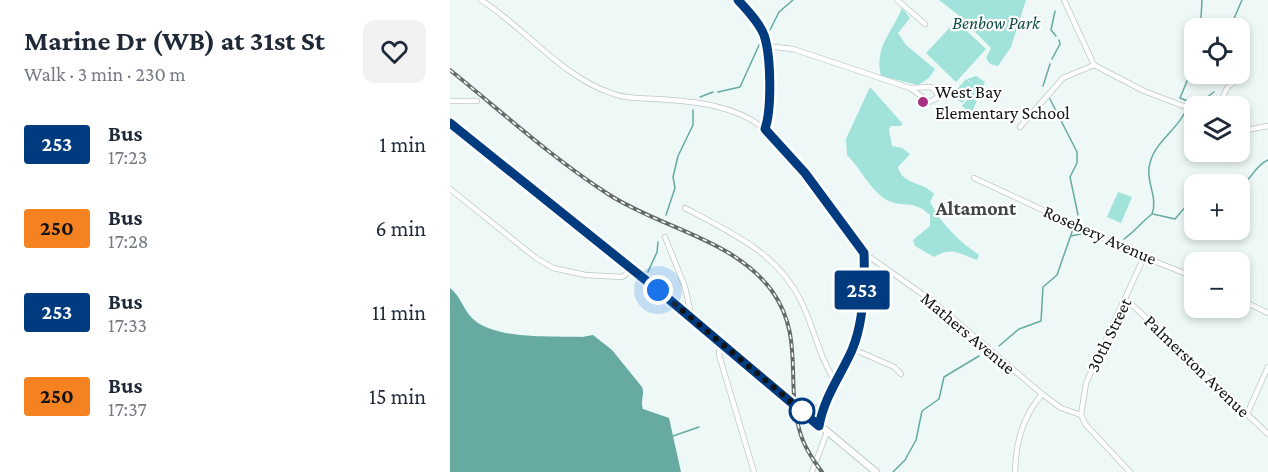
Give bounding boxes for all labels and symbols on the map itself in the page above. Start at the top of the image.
park label: Benbow Park [952,13,1041,33]
place label: West Bay Elementary School [935,82,1070,123]
marker: West Bay Elementary School [916,95,930,109]
district label: Altamont [935,197,1017,219]
street label: Rosebery Avenue [1040,201,1160,269]
line badge: 253 [828,270,896,310]
your location [643,275,673,305]
street label: Mathers Avenue [917,288,1019,378]
street label: 30th Street [1082,294,1136,375]
street label: Palmerston Avenue [1140,311,1254,421]
unlabelled marker [789,398,815,424]

